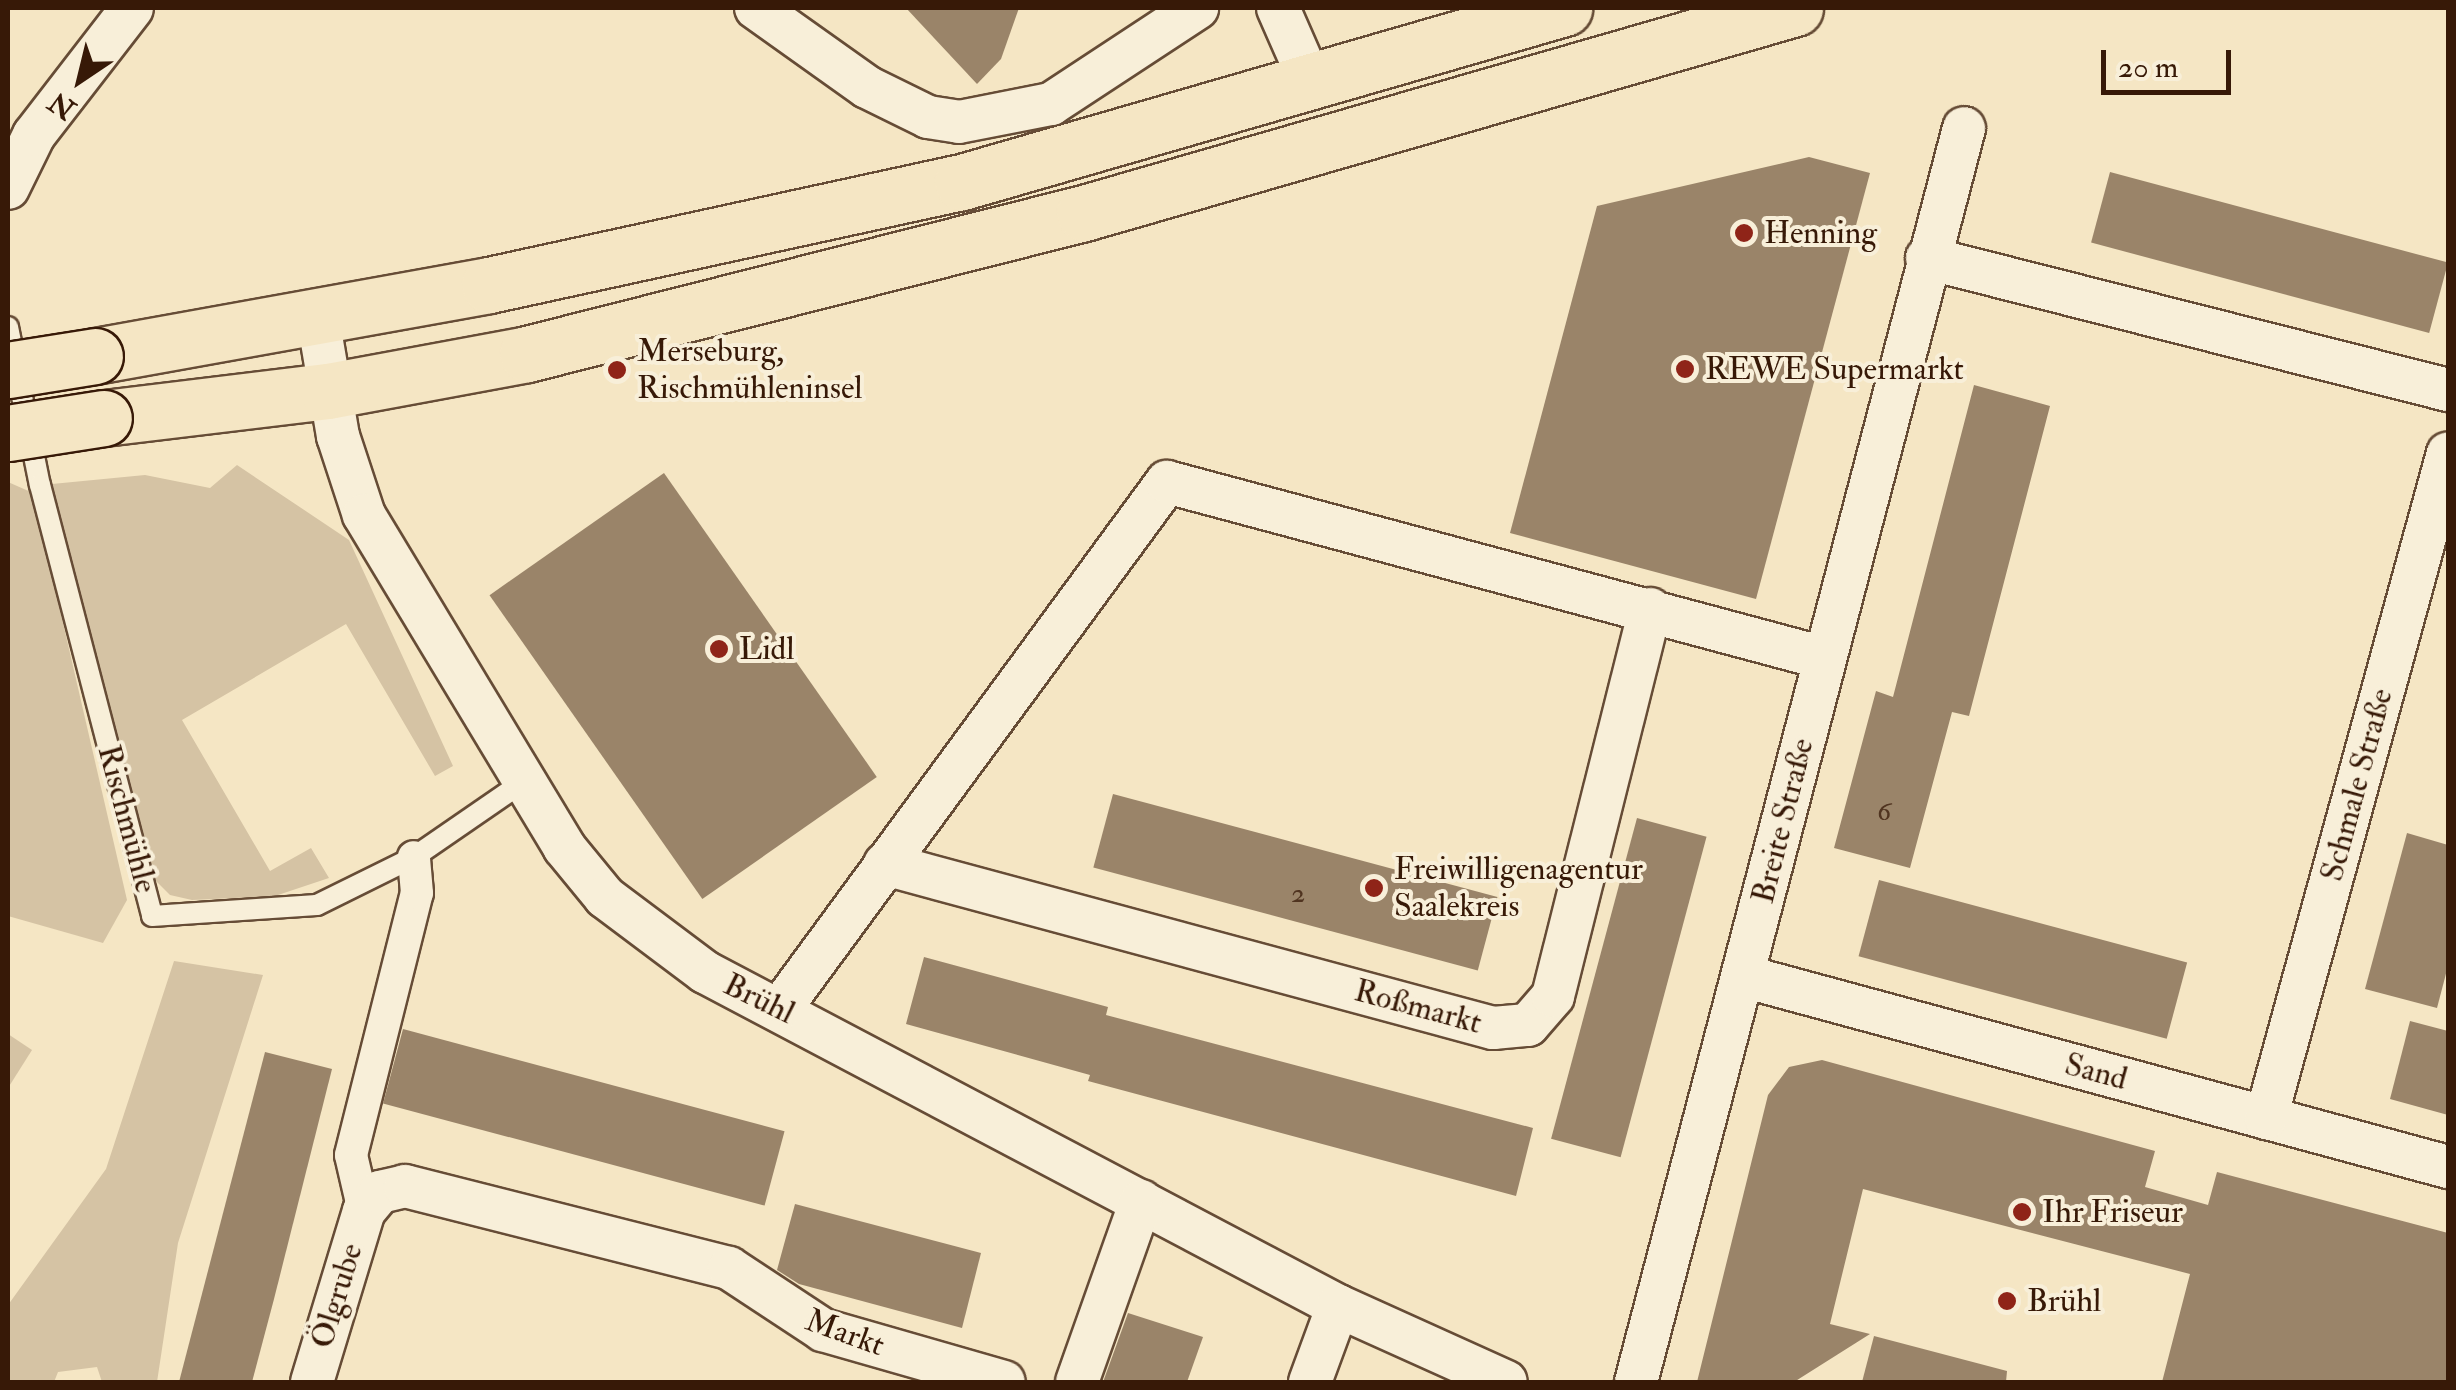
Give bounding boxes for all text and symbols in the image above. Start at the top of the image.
north arrow [30,30,130,130]
scale bar [2106,30,2236,92]
text: 20 m [2118,49,2178,86]
text: N [42,83,83,127]
place label: Henning [1764,214,1877,252]
marker: Henning [1733,222,1755,244]
place label: Merseburg, Rischmühleninsel [637,333,862,408]
place label: REWE Supermarkt [1705,350,1964,388]
marker: REWE Supermarkt [1674,358,1696,380]
marker: Merseburg, Rischmühleninsel [606,359,628,381]
place label: Lidl [739,630,794,668]
marker: Lidl [708,638,730,660]
street label: Schmale Straße [2313,685,2401,885]
street label: Breite Straße [1744,735,1822,907]
street label: Rischmühle [89,741,165,897]
house number: 6 [1877,795,1891,829]
place label: Freiwilligenagentur Saalekreis [1394,851,1643,926]
house number: 2 [1291,877,1305,911]
marker: Freiwilligenagentur Saalekreis [1363,877,1385,899]
street label: Brühl [717,965,801,1033]
street label: Roßmarkt [1350,972,1486,1042]
street label: Sand [2061,1045,2131,1099]
place label: Ihr Friseur [2042,1193,2183,1231]
marker: Ihr Friseur [2011,1201,2033,1223]
street label: Ölgrube [303,1239,371,1353]
place label: Brühl [2027,1282,2101,1320]
marker: Brühl [1996,1290,2018,1312]
street label: Markt [800,1301,890,1365]

